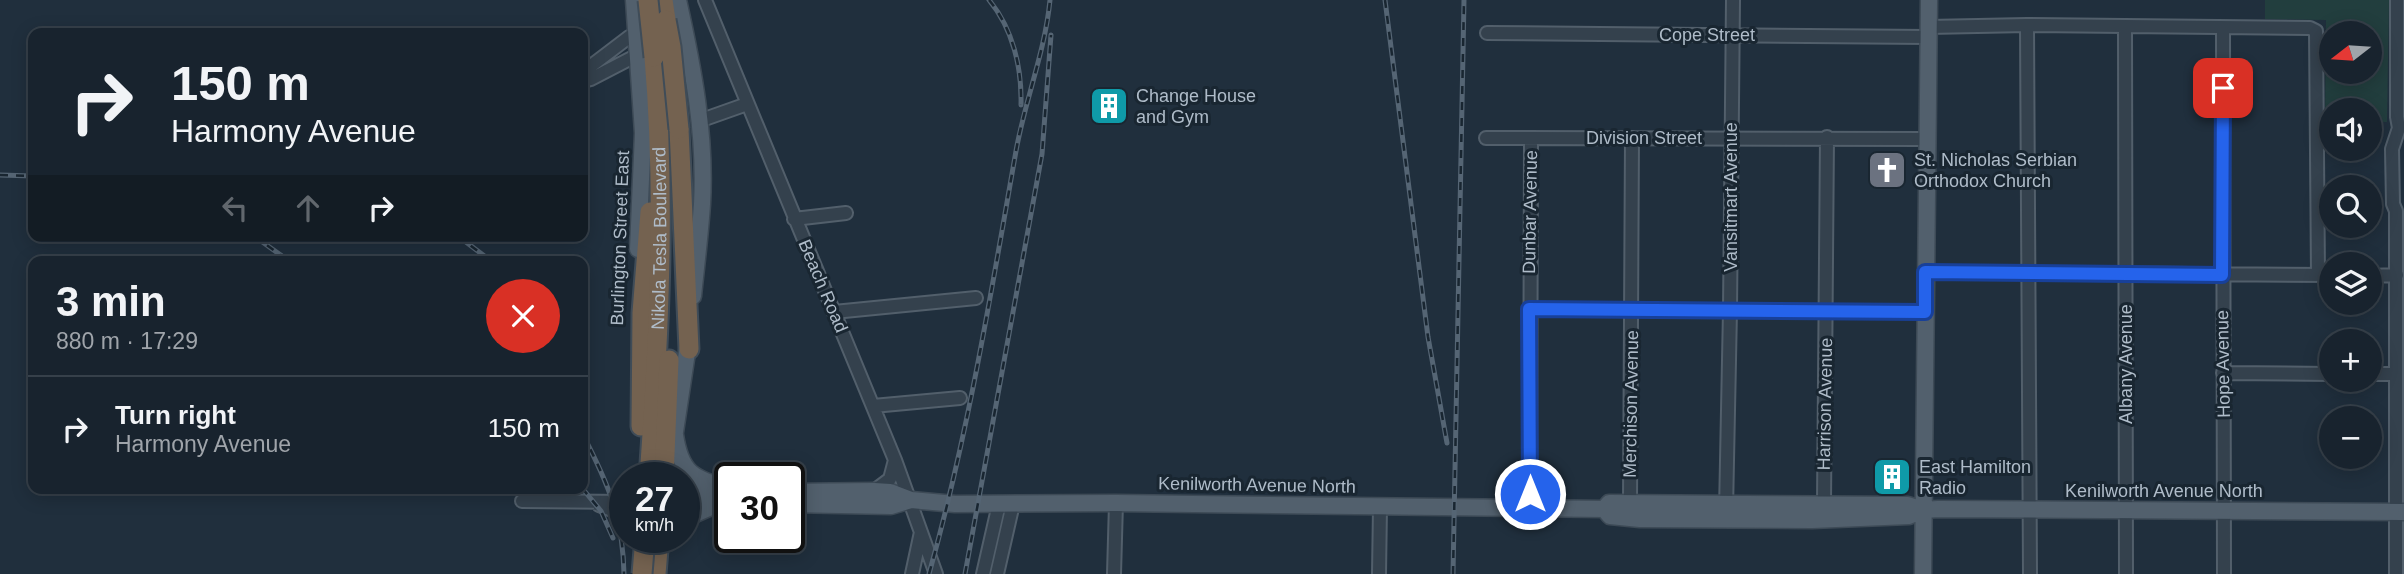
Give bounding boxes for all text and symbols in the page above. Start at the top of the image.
north arrow [2319,21,2382,84]
map controls [2319,21,2382,469]
street label: Cope Street [1659,25,1755,45]
icon: right [56,56,147,147]
text: 150 m [171,56,310,110]
pin [2193,58,2253,118]
icon: arrive [2204,69,2242,107]
building icon: Change House and Gym [1088,85,1130,127]
place label: Change House and Gym [1136,86,1256,127]
button: sound [2319,98,2382,161]
text: Harmony Avenue [171,113,416,149]
street label: Vansitmart Avenue [1721,122,1741,272]
street label: Division Street [1586,128,1702,148]
street label: Nikola Tesla Boulevard [648,147,670,330]
church icon: St. Nicholas Serbian Orthodox Church [1866,149,1908,191]
street label: Burlington Street East [607,150,633,326]
street label: Dunbar Avenue [1519,150,1541,274]
place label: St. Nicholas Serbian Orthodox Church [1914,150,2077,191]
button: search [2319,175,2382,238]
icon: left [216,189,254,227]
icon: ahead [289,189,327,227]
icon: right [362,189,400,227]
street label: Beach Road [794,236,852,336]
button: layers [2319,252,2382,315]
text: 3 min [56,278,166,325]
button: close [486,279,560,353]
street label: Albany Avenue [2116,304,2136,424]
street label: Hope Avenue [2212,310,2234,418]
text: 880 m · 17:29 [56,328,198,354]
button: + [2319,329,2382,392]
street label: Merchison Avenue [1620,330,1642,478]
street label: Harrison Avenue [1814,337,1836,471]
text: Turn right [115,400,236,430]
button: − [2319,406,2382,469]
icon: right [56,410,94,448]
text: 150 m [488,413,560,443]
text: Harmony Avenue [115,431,291,457]
building icon: East Hamilton Radio [1871,456,1913,498]
position arrow [1493,457,1567,531]
place label: East Hamilton Radio [1919,457,2031,498]
speed limit sign: 30 [714,462,805,553]
street label: Kenilworth Avenue North [1158,473,1356,497]
text: 27 [635,479,674,518]
street label: Kenilworth Avenue North [2065,481,2263,501]
text: km/h [635,515,674,535]

